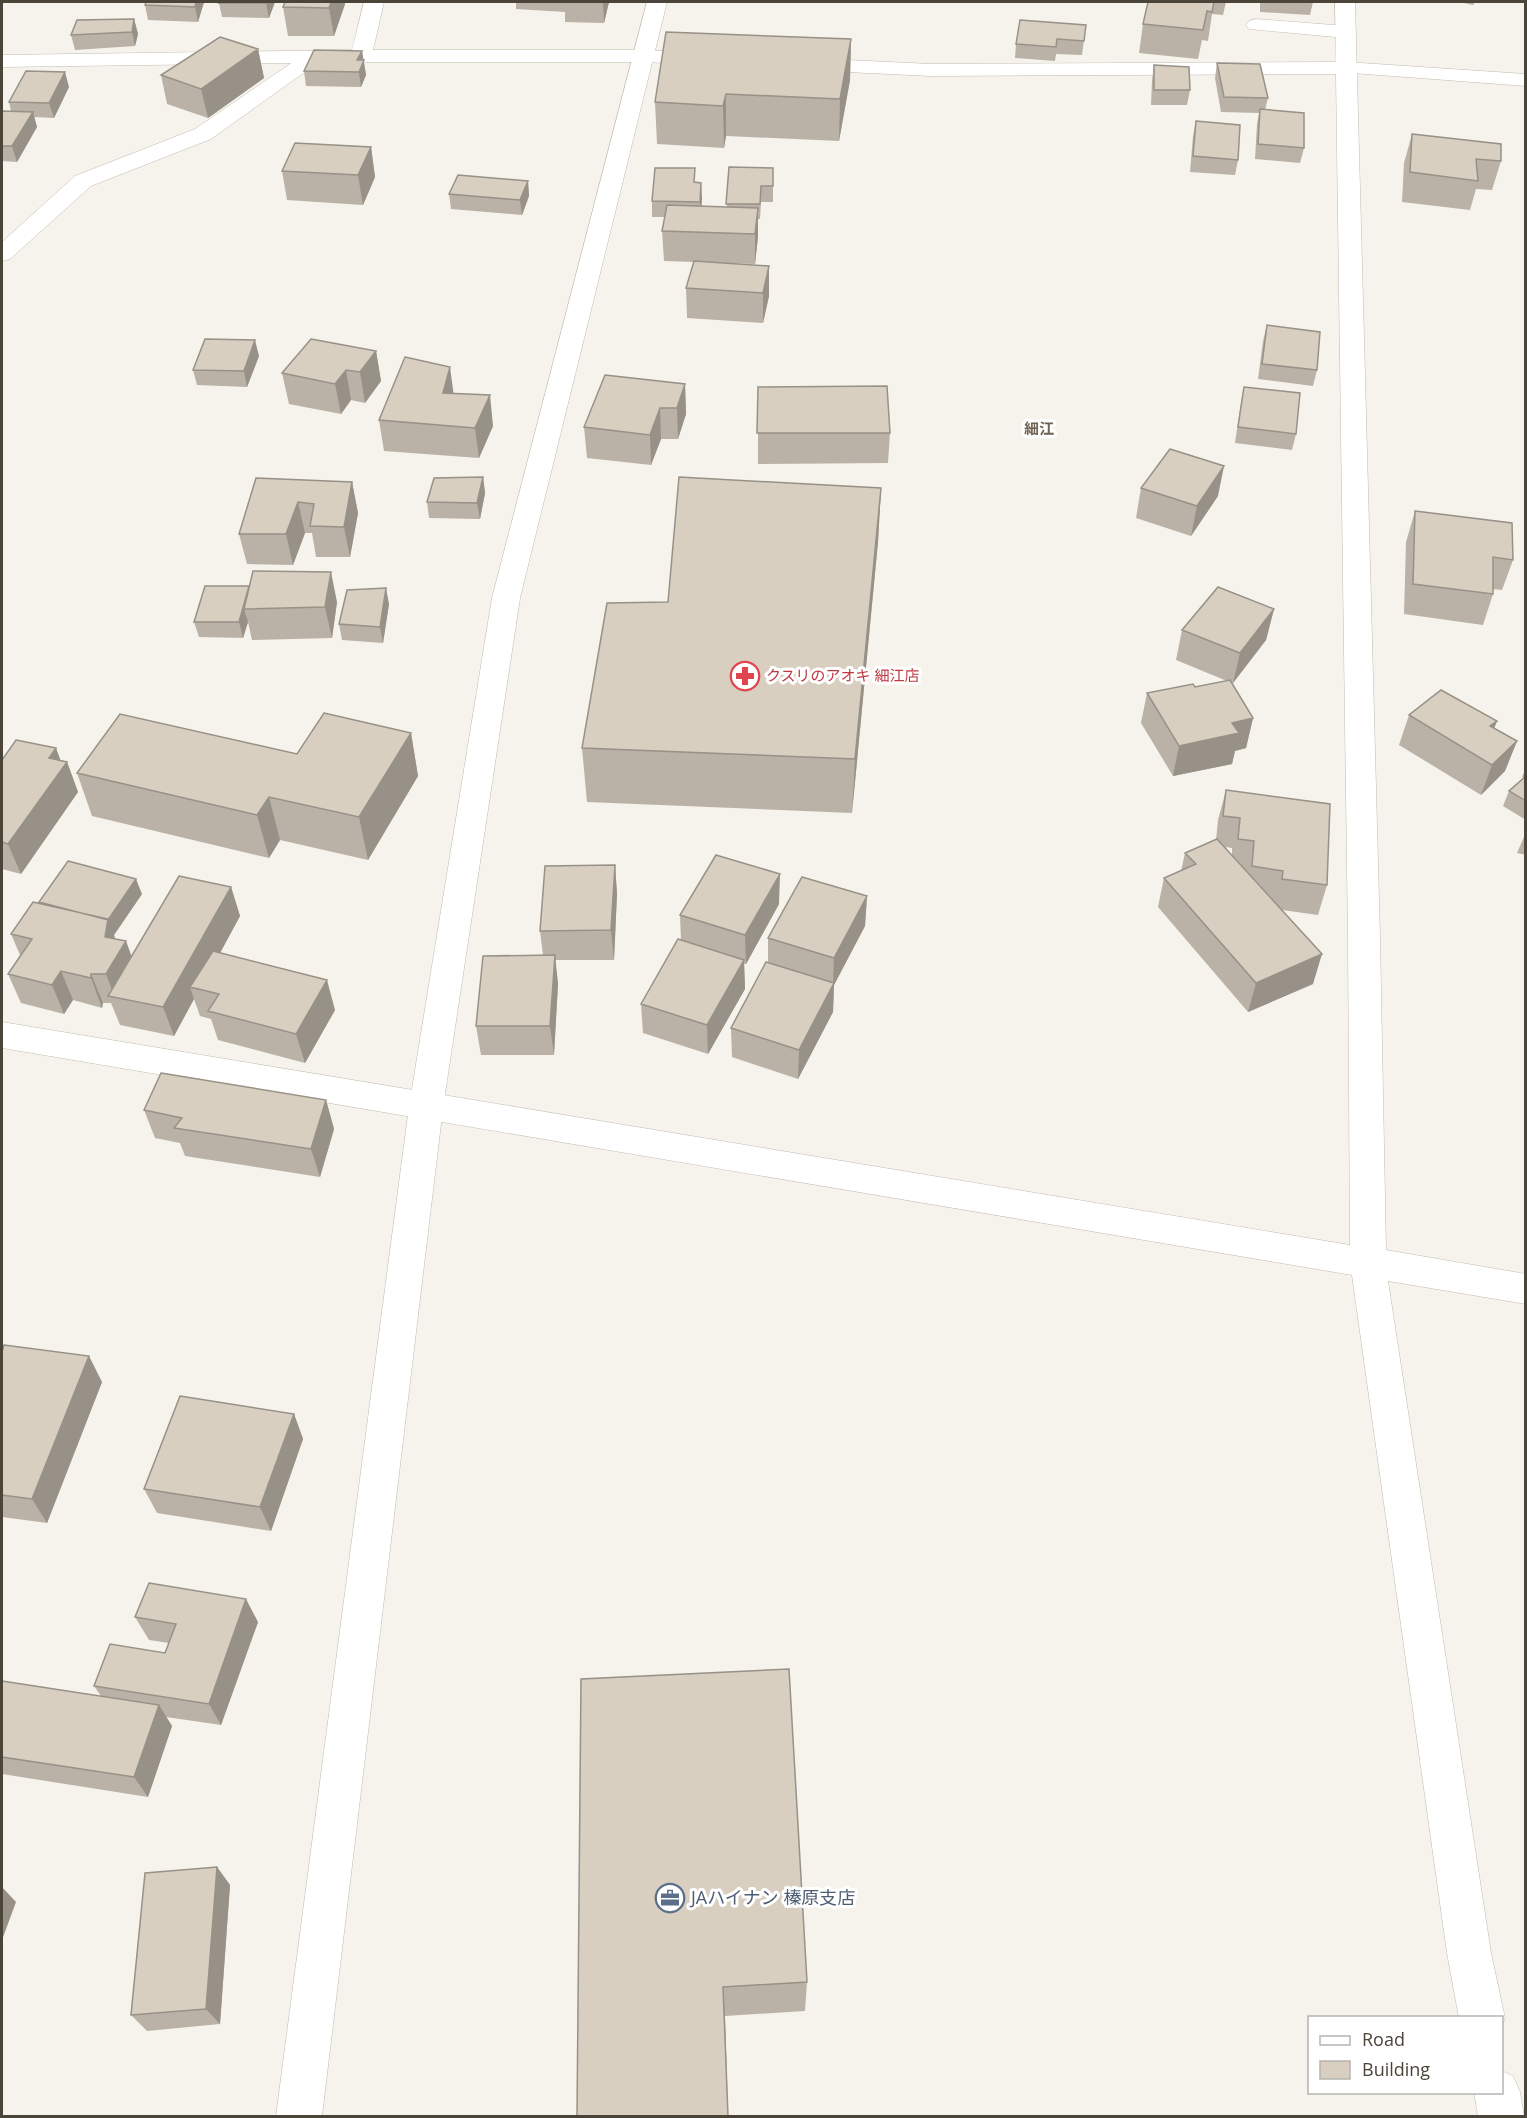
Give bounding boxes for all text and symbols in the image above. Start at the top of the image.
district label: 細江 [1024,418,1054,438]
pharmacy icon: クスリのアオキ 細江店 [729,660,761,692]
place label: クスリのアオキ 細江店 [766,665,919,685]
office icon: JAハイナン 榛原支店 [654,1882,686,1914]
place label: JAハイナン 榛原支店 [689,1885,855,1909]
legend [1308,2016,1503,2094]
text: Road [1362,2027,1405,2051]
text: Building [1362,2057,1430,2081]

